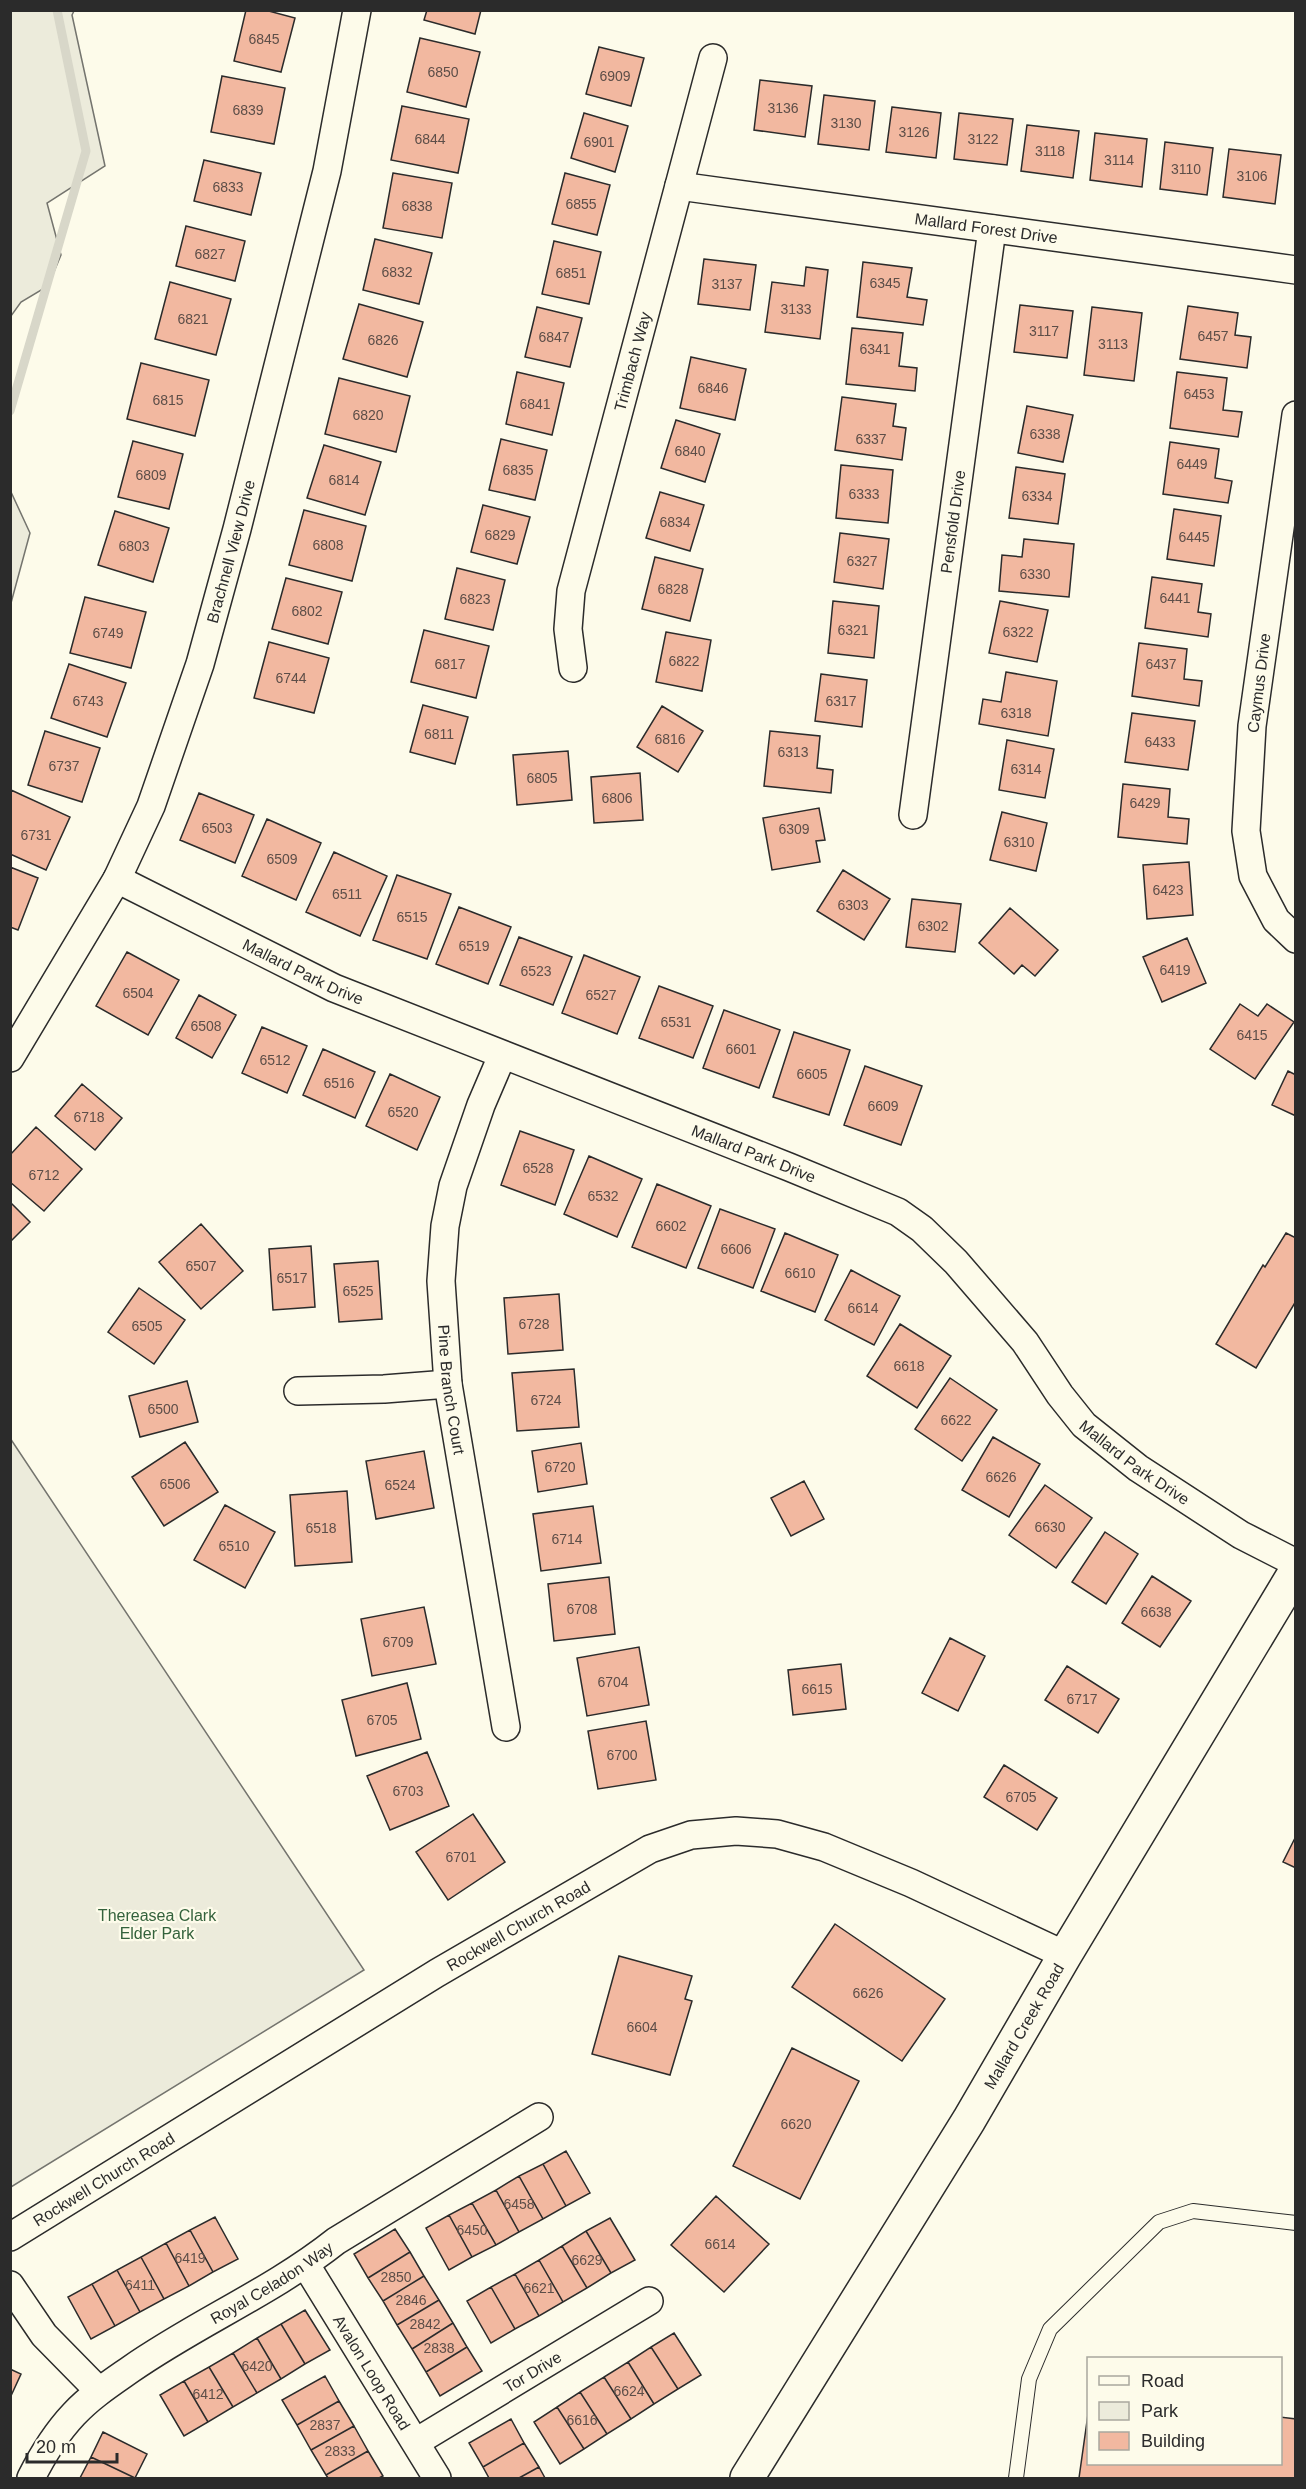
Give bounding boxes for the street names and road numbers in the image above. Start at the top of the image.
street label: Mallard Forest Drive [914,210,1059,246]
street label: Trimbach Way [611,310,654,413]
street label: Pensfold Drive [937,469,968,574]
street label: Brachnell View Drive [203,478,258,625]
street label: Caymus Drive [1244,632,1274,734]
street label: Mallard Park Drive [240,935,366,1007]
street label: Mallard Park Drive [689,1121,818,1186]
street label: Pine Branch Court [435,1324,468,1456]
street label: Mallard Park Drive [1076,1417,1193,1508]
street label: Rockwell Church Road [444,1877,593,1974]
street label: Mallard Creek Road [981,1960,1067,2092]
street label: Rockwell Church Road [30,2129,177,2229]
street label: Royal Celadon Way [207,2238,336,2327]
street label: Avalon Loop Road [330,2312,414,2433]
street label: Tor Drive [501,2348,564,2395]

